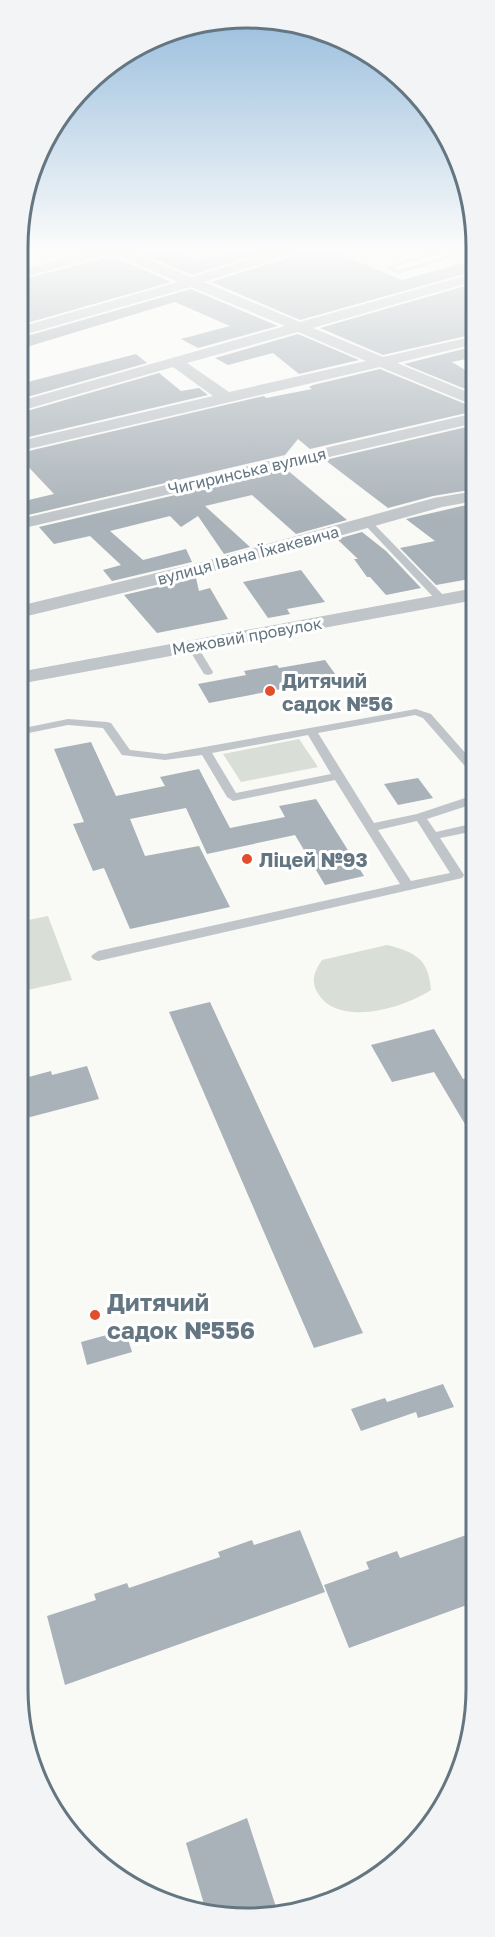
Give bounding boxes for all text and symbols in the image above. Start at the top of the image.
street label: Чигиринська вулиця [166,443,328,499]
street label: вулиця Івана Їжакевича [155,521,341,589]
street label: Межовий провулок [170,613,324,659]
place label: Дитячий садок №56 [282,668,393,715]
marker: Дитячий садок №56 [263,684,277,698]
place label: Ліцей №93 [259,847,368,871]
marker: Ліцей №93 [240,852,254,866]
place label: Дитячий садок №556 [107,1287,255,1344]
marker: Дитячий садок №556 [88,1308,102,1322]

